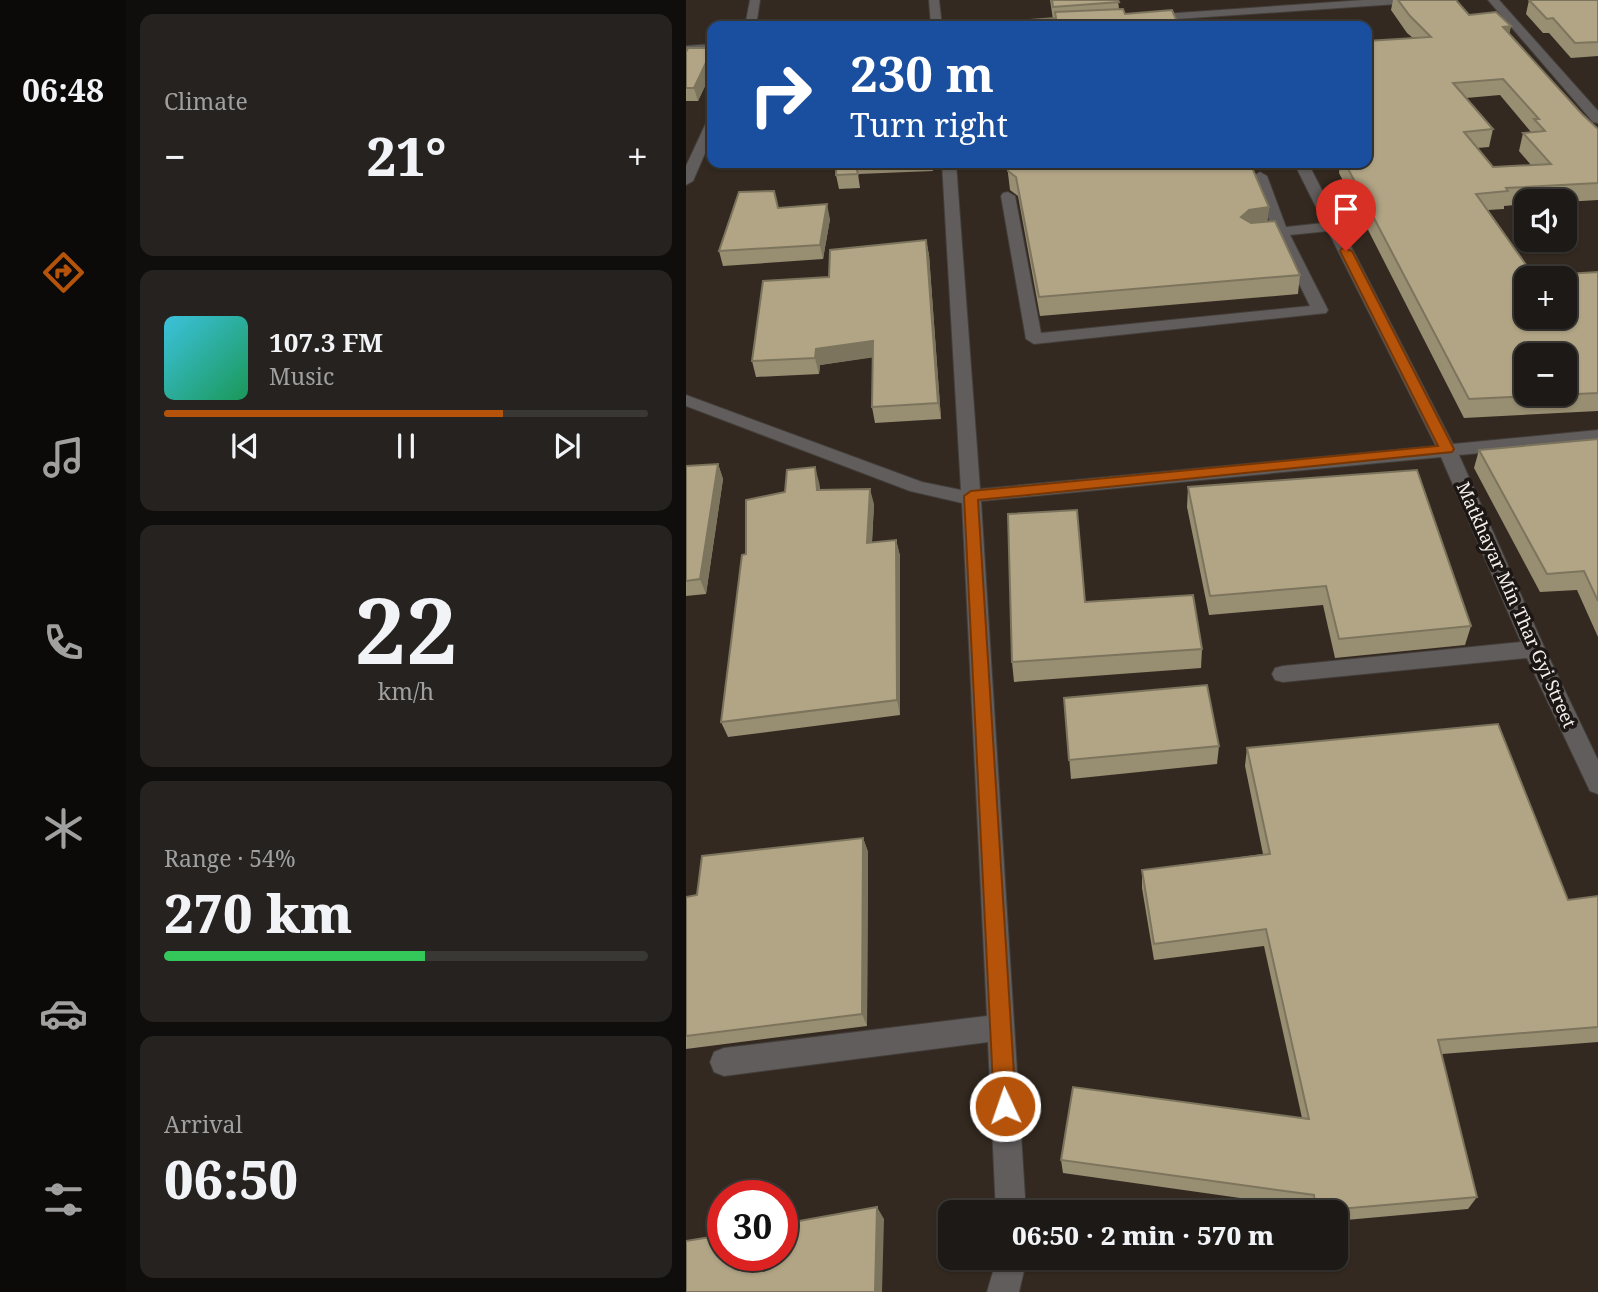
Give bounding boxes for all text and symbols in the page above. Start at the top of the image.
text: 230 m [850,40,994,106]
icon: right [735,49,826,140]
text: 06:48 [22,68,104,111]
text: Climate [164,85,248,117]
text: Turn right [850,103,1008,146]
text: 21° [366,120,446,191]
text: − [164,130,186,182]
text: + [627,130,648,182]
pin [1316,179,1376,251]
map controls [1514,189,1577,406]
button: sound [1514,189,1577,252]
icon: arrive [1327,190,1365,228]
icon: directions [39,248,88,297]
button: + [1514,266,1577,329]
text: 107.3 FM [269,324,383,360]
button: − [1514,343,1577,406]
text: Music [269,360,334,392]
icon: previous [226,427,264,465]
icon: pause [387,427,425,465]
icon: next [548,427,586,465]
icon: music [39,433,88,482]
street label: Matkhayar Min Thar Gyi Street [1452,478,1582,731]
text: 22 [355,567,457,691]
icon: phone [39,618,88,667]
text: km/h [378,675,434,707]
icon: climate [39,804,88,853]
text: Range · 54% [164,842,296,874]
text: 270 km [164,877,352,948]
icon: car [39,989,88,1038]
position arrow [968,1069,1042,1143]
text: Arrival [164,1108,243,1140]
text: 06:50 [164,1143,298,1214]
icon: filters [39,1175,88,1224]
speed limit sign: 30 [707,1180,798,1271]
text: 06:50 · 2 min · 570 m [1012,1217,1274,1253]

